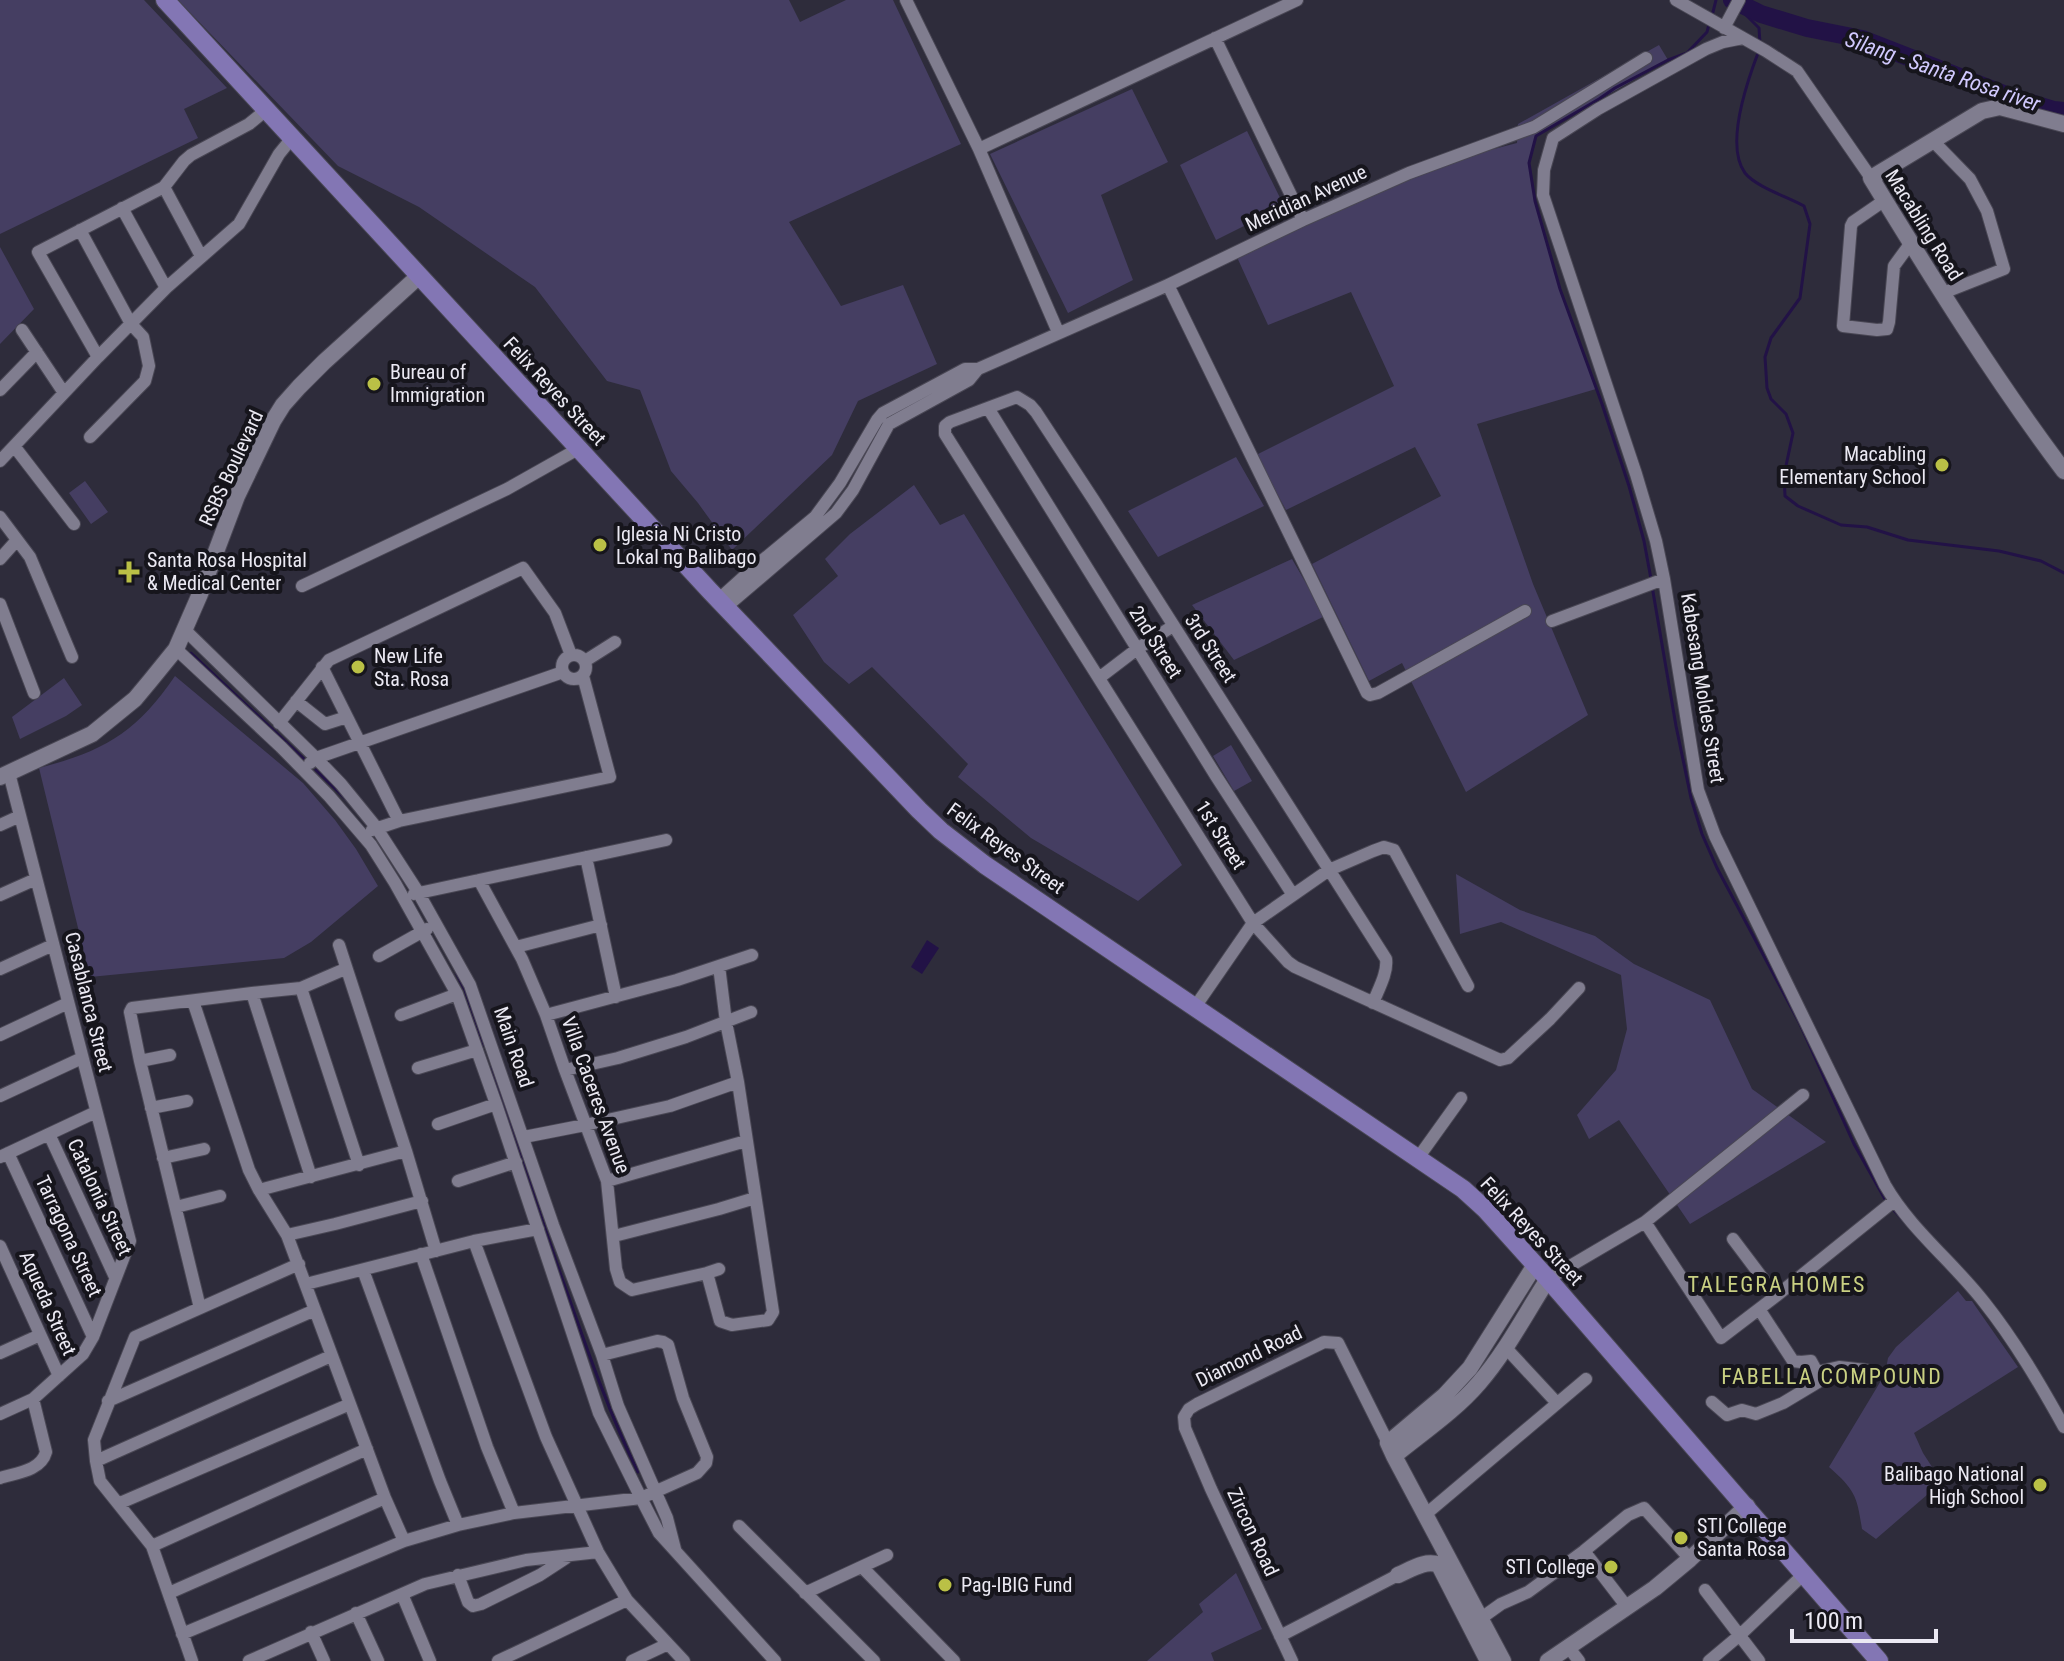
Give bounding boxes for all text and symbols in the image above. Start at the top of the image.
water label: Silang - Santa Rosa river [1842,26,2044,117]
street label: Meridian Avenue [1242,159,1370,237]
street label: Macabling Road [1880,165,1968,285]
street label: Felix Reyes Street [499,332,611,450]
place label: Bureau of Immigration [390,360,485,407]
marker: Bureau of Immigration [365,375,383,393]
street label: RSBS Boulevard [194,406,268,530]
place label: Macabling Elementary School [1779,442,1926,489]
marker: Macabling Elementary School [1933,456,1951,474]
place label: Iglesia Ni Cristo Lokal ng Balibago [616,522,757,569]
marker: Iglesia Ni Cristo Lokal ng Balibago [591,536,609,554]
place label: Santa Rosa Hospital & Medical Center [147,548,307,595]
marker: Santa Rosa Hospital & Medical Center [118,561,140,583]
street label: Kabesang Moldes Street [1676,591,1730,785]
street label: 2nd Street [1124,601,1188,683]
street label: 3rd Street [1180,609,1242,687]
place label: New Life Sta. Rosa [374,644,449,691]
marker: New Life Sta. Rosa [349,658,367,676]
street label: 1st Street [1191,796,1251,874]
street label: Felix Reyes Street [943,797,1069,899]
street label: Casablanca Street [60,929,118,1075]
street label: Main Road [489,1004,539,1090]
street label: Villa Caceres Avenue [556,1013,636,1177]
street label: Catalonia Street [62,1135,138,1259]
street label: Tarragona Street [30,1172,108,1300]
street label: Felix Reyes Street [1476,1172,1588,1290]
street label: Aqueda Street [14,1247,82,1359]
district label: TALEGRA HOMES [1688,1272,1866,1297]
street label: Diamond Road [1192,1320,1306,1392]
district label: FABELLA COMPOUND [1721,1364,1943,1389]
place label: Balibago National High School [1884,1462,2024,1509]
marker: Balibago National High School [2031,1476,2049,1494]
street label: Zircon Road [1222,1484,1284,1580]
place label: STI College Santa Rosa [1697,1514,1787,1561]
marker: STI College Santa Rosa [1672,1529,1690,1547]
place label: STI College [1505,1555,1595,1579]
marker: STI College [1602,1558,1620,1576]
place label: Pag-IBIG Fund [961,1573,1072,1597]
marker: Pag-IBIG Fund [936,1576,954,1594]
scale bar [1792,1593,1936,1643]
text: 100 m [1804,1607,1863,1635]

